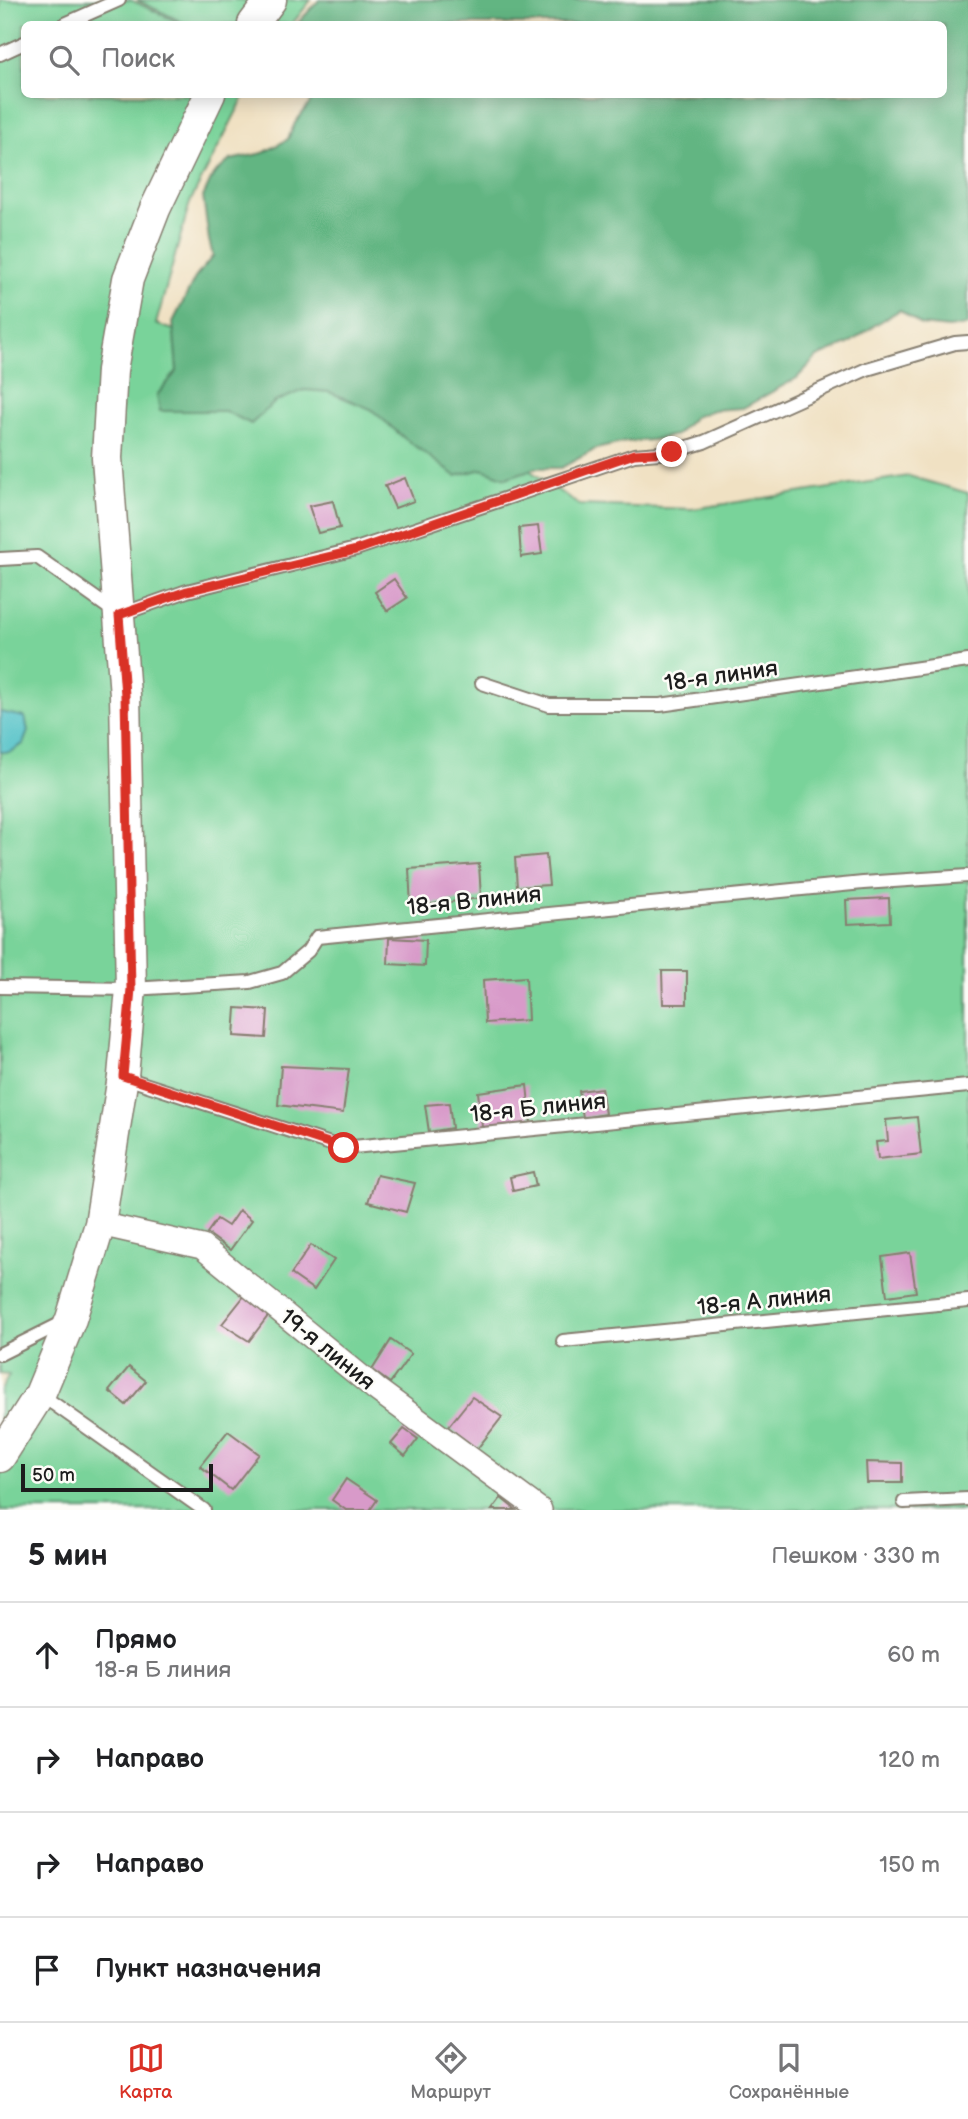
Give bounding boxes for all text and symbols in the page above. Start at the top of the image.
search box [21,21,947,98]
icon: search [45,41,83,79]
text: Поиск [101,44,175,75]
route end [656,436,687,467]
street label: 18-я линия [663,654,780,698]
street label: 18-я В линия [405,880,543,922]
street label: 18-я Б линия [469,1087,607,1129]
route start [328,1132,359,1163]
street label: 18-я А линия [696,1280,832,1322]
street label: 19-я линия [274,1303,381,1397]
scale bar [21,1461,214,1493]
text: 50 m [32,1464,75,1487]
text: 5 мин [28,1538,108,1574]
text: Пешком · 330 m [771,1542,940,1570]
text: Прямо [95,1625,177,1656]
icon: ahead [28,1636,66,1674]
text: 60 m [887,1641,940,1669]
text: 18-я Б линия [95,1656,231,1684]
icon: right [28,1741,66,1779]
text: Направо [95,1744,204,1775]
text: 120 m [879,1746,940,1774]
icon: right [28,1846,66,1884]
text: Направо [95,1849,204,1880]
text: 150 m [879,1851,940,1879]
icon: arrive [28,1951,66,1989]
text: Пункт назначения [95,1954,321,1985]
tab: Карта [119,2039,172,2104]
tab: Маршрут [410,2039,491,2104]
tab: Сохранённые [729,2039,849,2104]

